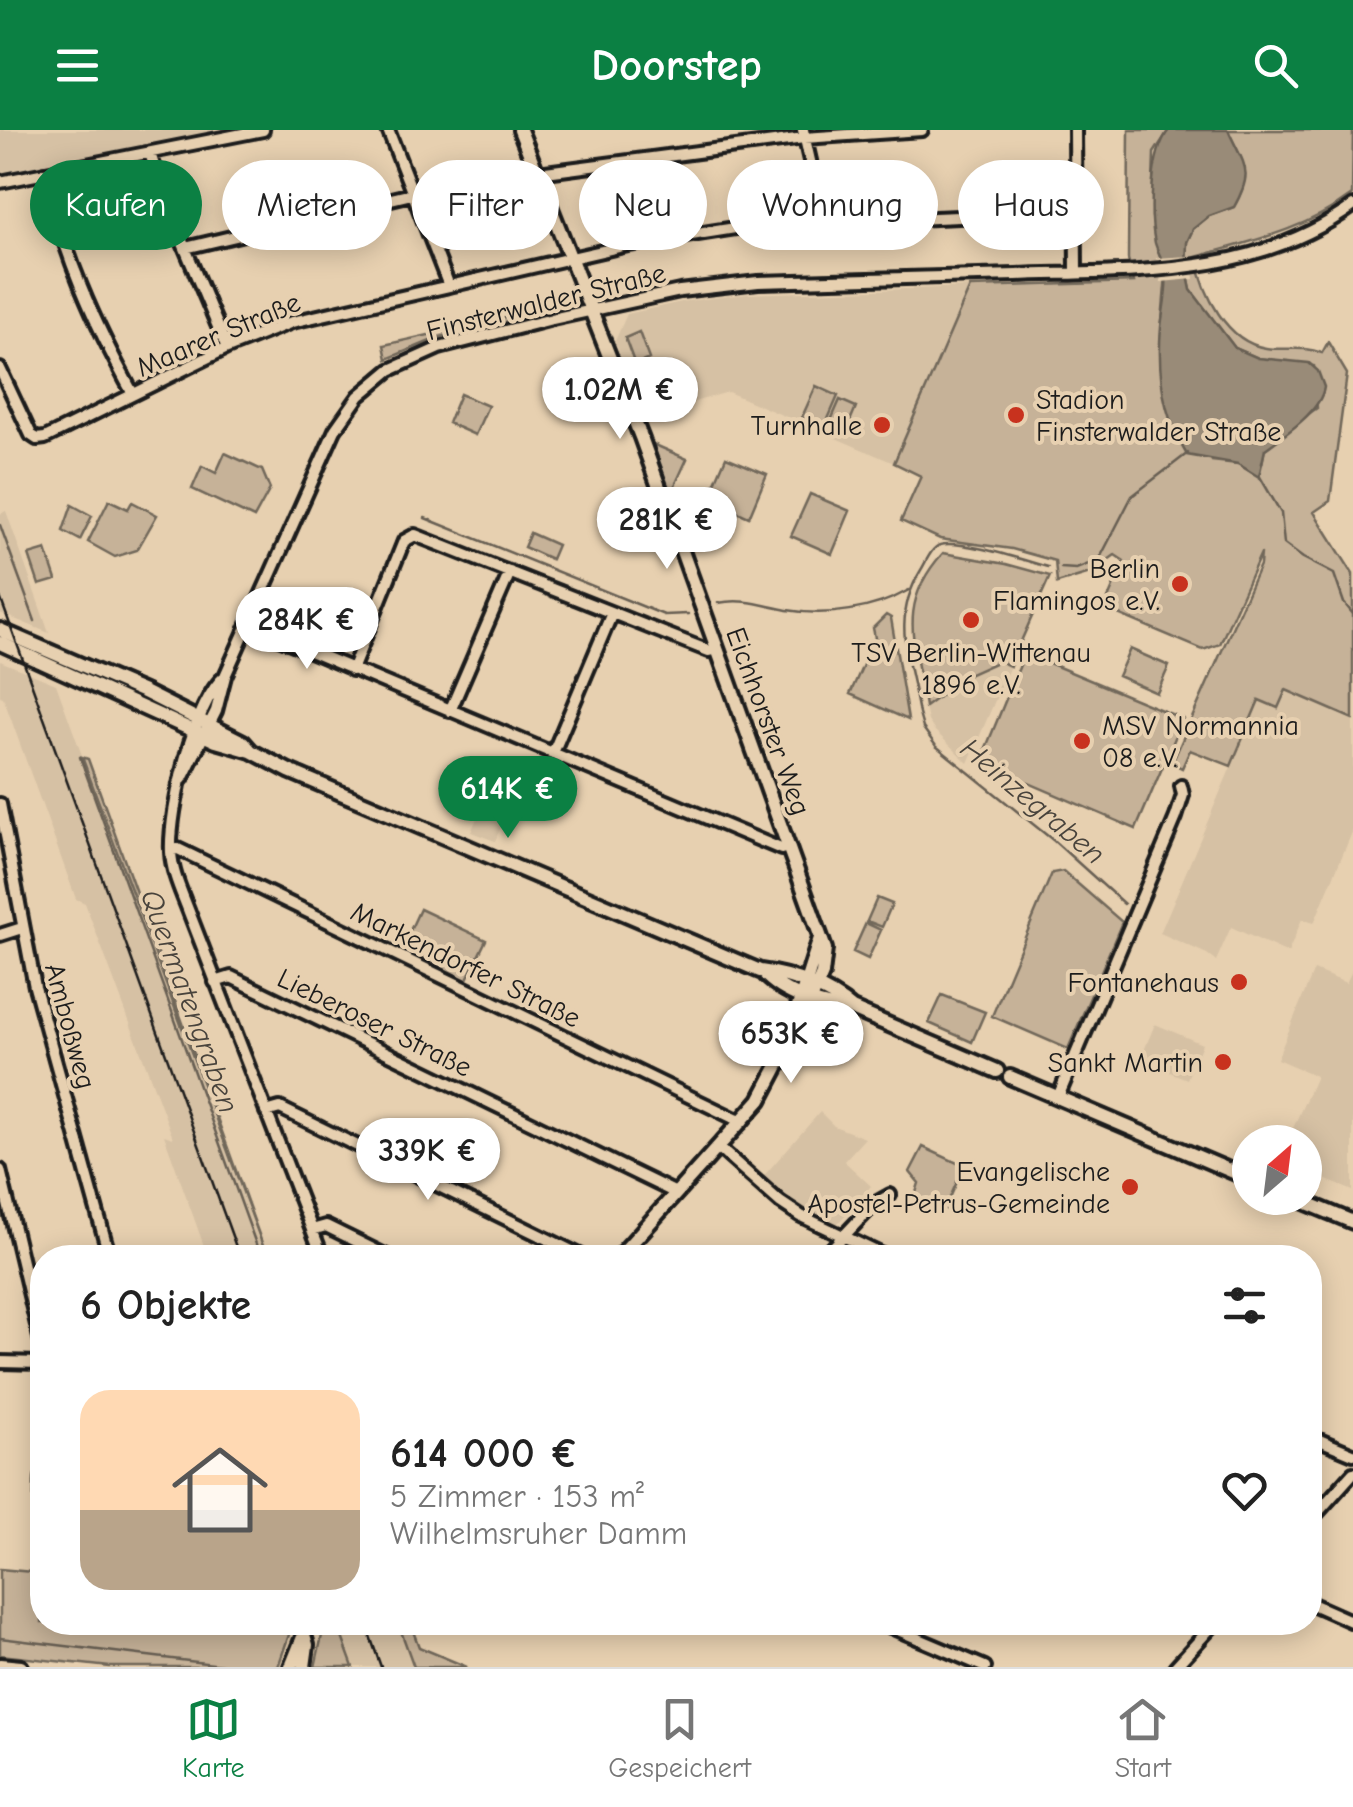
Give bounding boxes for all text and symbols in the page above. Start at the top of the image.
icon: menu [50,38,105,93]
icon: search [1248,38,1303,93]
text: Doorstep [591,39,762,91]
chip: Kaufen [30,160,202,250]
chip: Mieten [222,160,392,250]
chip: Filter [412,160,559,250]
chip: Neu [579,160,707,250]
chip: Wohnung [727,160,938,250]
chip: Haus [958,160,1104,250]
street label: Finsterwalder Straße [423,257,669,347]
street label: Maarer Straße [132,286,305,384]
pin: 1.02M € [528,357,712,442]
text: 1.02M € [564,371,676,408]
place label: Stadion Finsterwalder Straße [1036,384,1281,448]
marker: Stadion Finsterwalder Straße [1005,404,1027,426]
place label: Turnhalle [751,410,862,442]
marker: Turnhalle [871,414,893,436]
pin: 281K € [586,487,748,572]
text: 281K € [619,501,715,538]
place label: Berlin Flamingos e.V. [993,553,1160,617]
marker: Berlin Flamingos e.V. [1169,573,1191,595]
pin: 284K € [226,587,388,672]
text: 284K € [258,601,356,638]
marker: TSV Berlin-Wittenau 1896 e.V. [960,609,982,631]
street label: Eichhorster Weg [719,623,817,819]
place label: TSV Berlin-Wittenau 1896 e.V. [851,637,1091,701]
place label: MSV Normannia 08 e.V. [1102,710,1299,774]
marker: MSV Normannia 08 e.V. [1071,730,1093,752]
water label: Heinzegraben [953,731,1112,872]
pin: 614K € [427,756,589,841]
text: 614K € [460,770,556,807]
water label: Quermatengraben [133,885,246,1118]
street label: Markendorfer Straße [346,895,586,1034]
street label: Amboßweg [38,960,102,1093]
street label: Lieberoser Straße [272,962,477,1084]
place label: Fontanehaus [1068,967,1219,999]
marker: Fontanehaus [1228,971,1250,993]
pin: 653K € [710,1001,872,1086]
text: 653K € [741,1015,841,1052]
place label: Sankt Martin [1048,1047,1203,1079]
marker: Sankt Martin [1212,1051,1234,1073]
pin: 339K € [347,1118,509,1203]
north arrow [1232,1125,1322,1215]
map controls [1232,1125,1322,1215]
text: 339K € [378,1132,478,1169]
place label: Evangelische Apostel-Petrus-Gemeinde [807,1156,1110,1220]
marker: Evangelische Apostel-Petrus-Gemeinde [1119,1176,1141,1198]
icon: filters [1217,1278,1272,1333]
text: 6 Objekte [80,1281,251,1330]
text: 614 000 € [390,1429,579,1478]
icon: home [160,1430,280,1550]
icon: heart [1217,1463,1272,1518]
text: 5 Zimmer · 153 m² [390,1478,644,1515]
text: Wilhelmsruher Damm [390,1515,687,1552]
tab: Karte [182,1692,244,1784]
tab: Gespeichert [608,1692,751,1784]
tab: Start [1115,1692,1171,1784]

